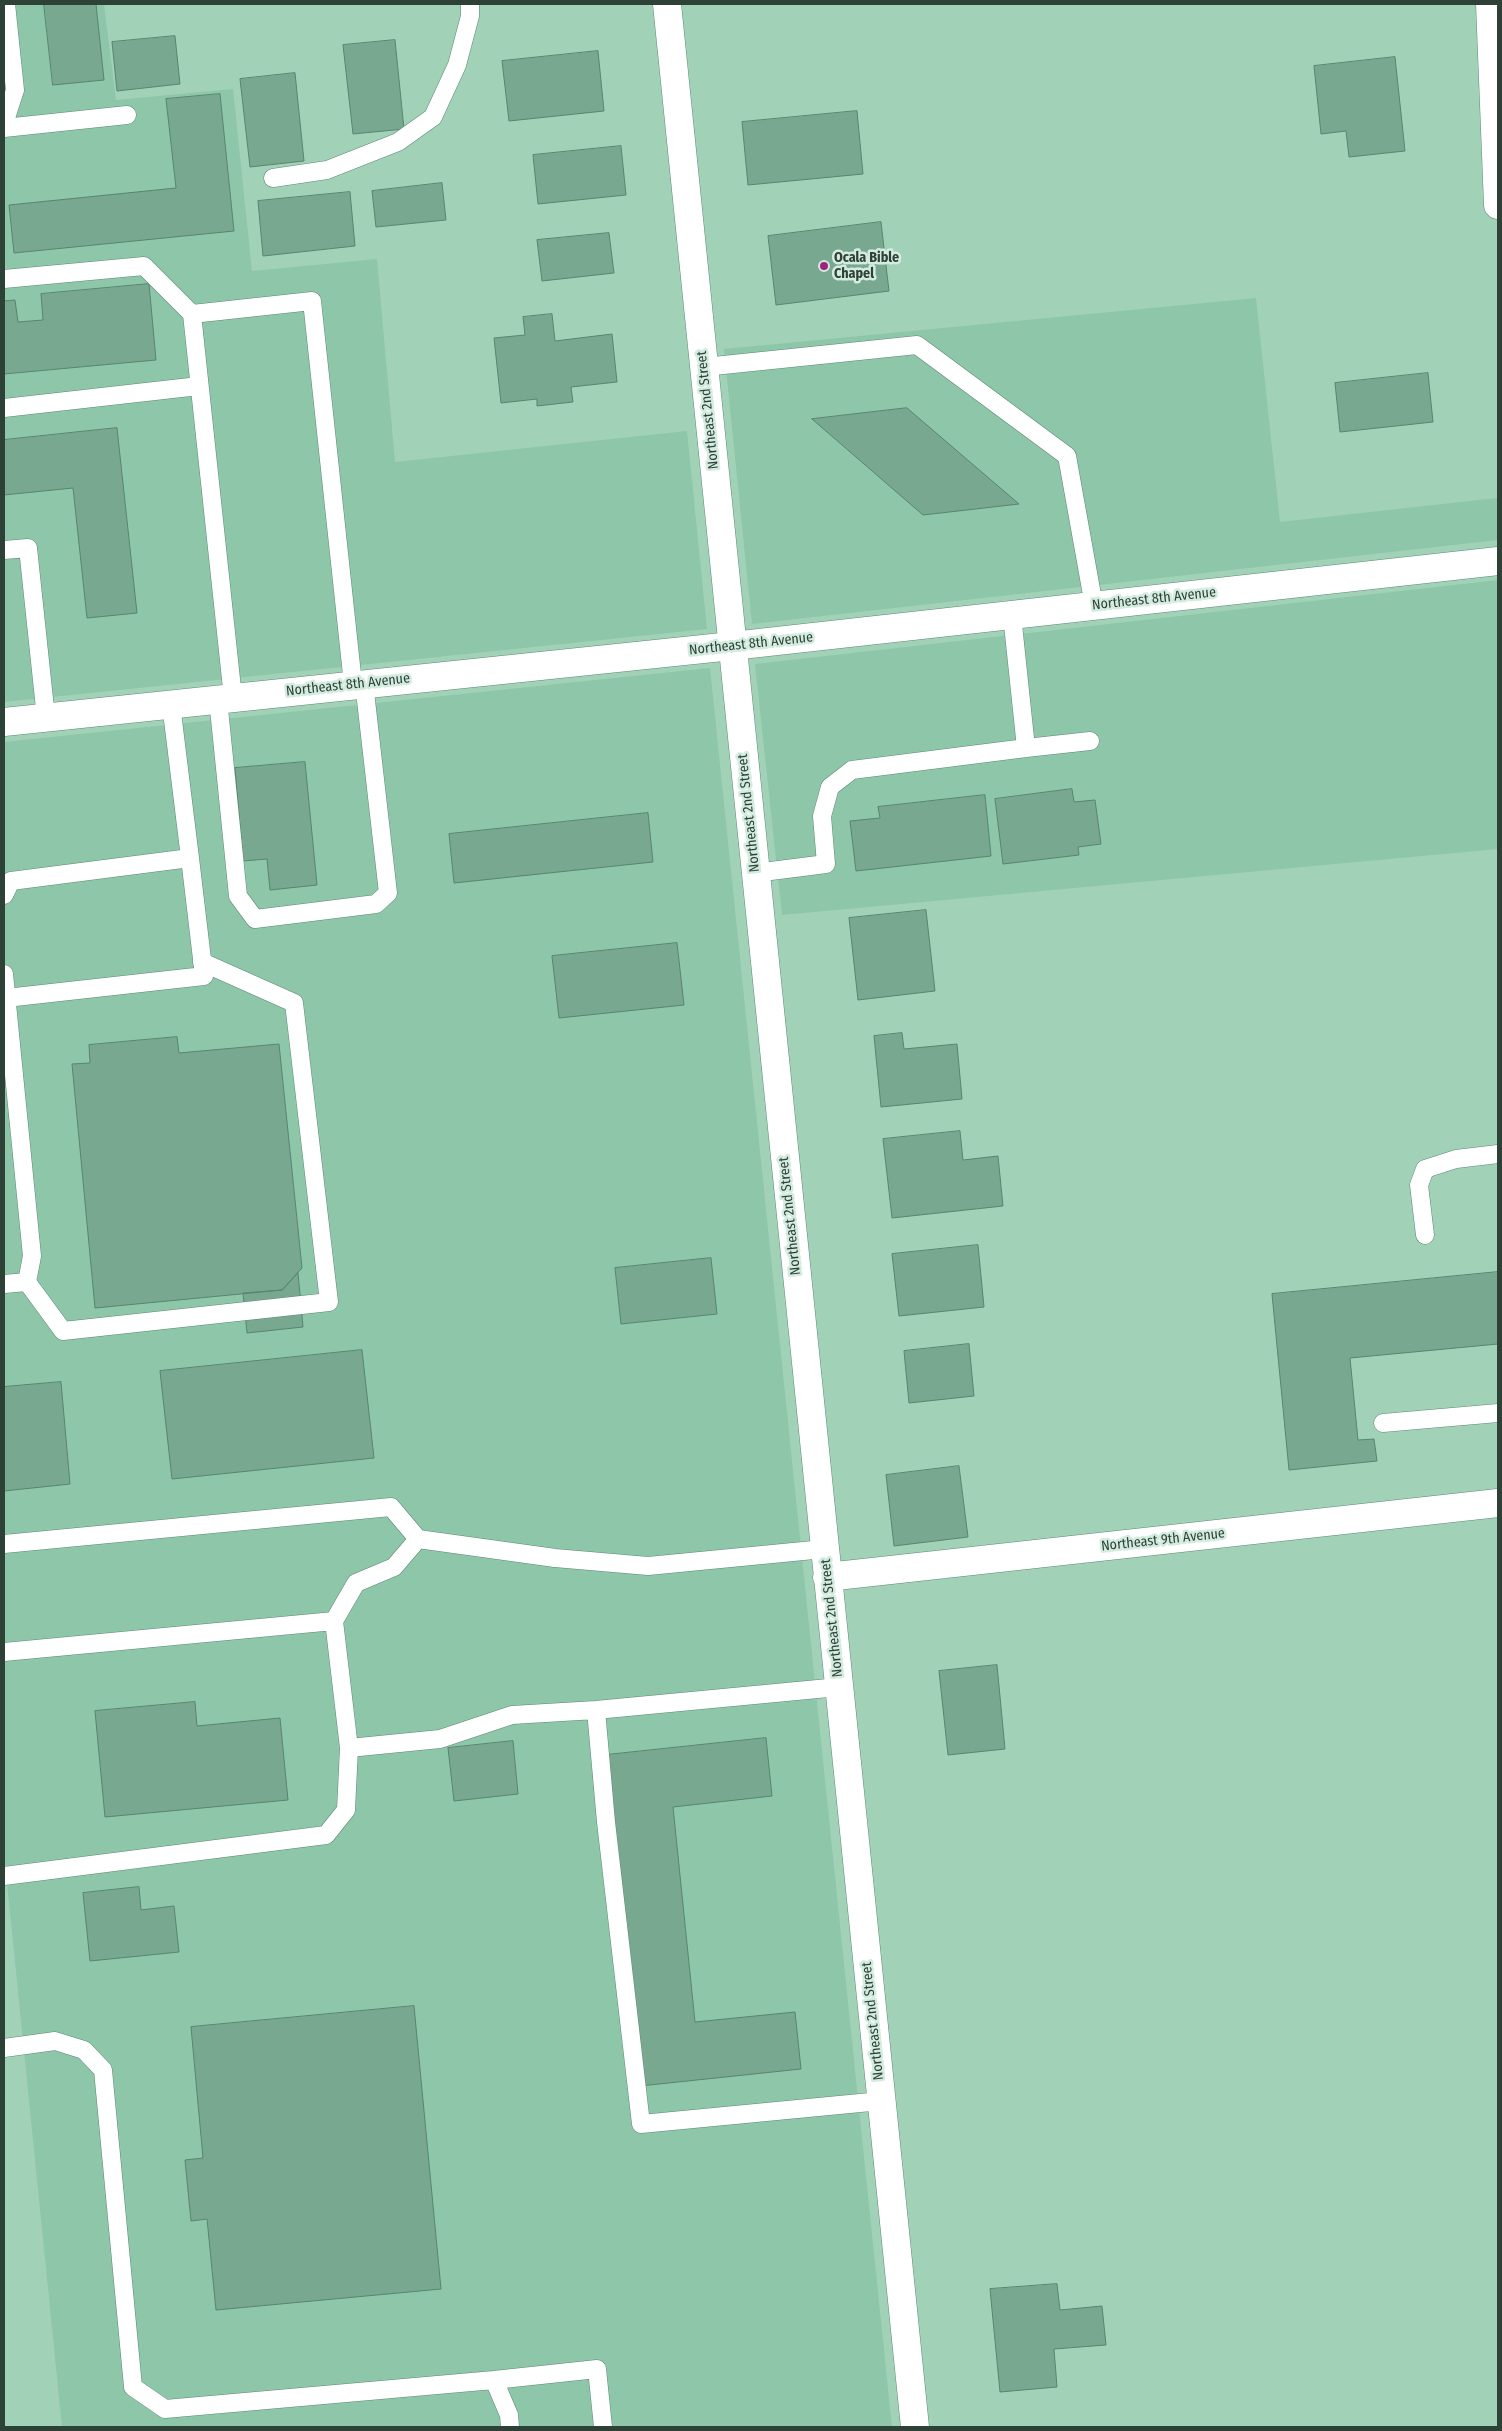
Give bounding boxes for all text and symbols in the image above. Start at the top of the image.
place label: Ocala Bible Chapel [834,250,899,282]
marker: Ocala Bible Chapel [818,260,830,272]
street label: Northeast 2nd Street [693,350,723,470]
street label: Northeast 8th Avenue [1091,584,1217,614]
street label: Northeast 8th Avenue [688,629,814,659]
street label: Northeast 8th Avenue [285,670,411,700]
street label: Northeast 2nd Street [734,753,764,873]
street label: Northeast 2nd Street [775,1156,805,1276]
street label: Northeast 9th Avenue [1100,1525,1226,1555]
street label: Northeast 2nd Street [817,1558,847,1678]
street label: Northeast 2nd Street [858,1961,888,2081]

